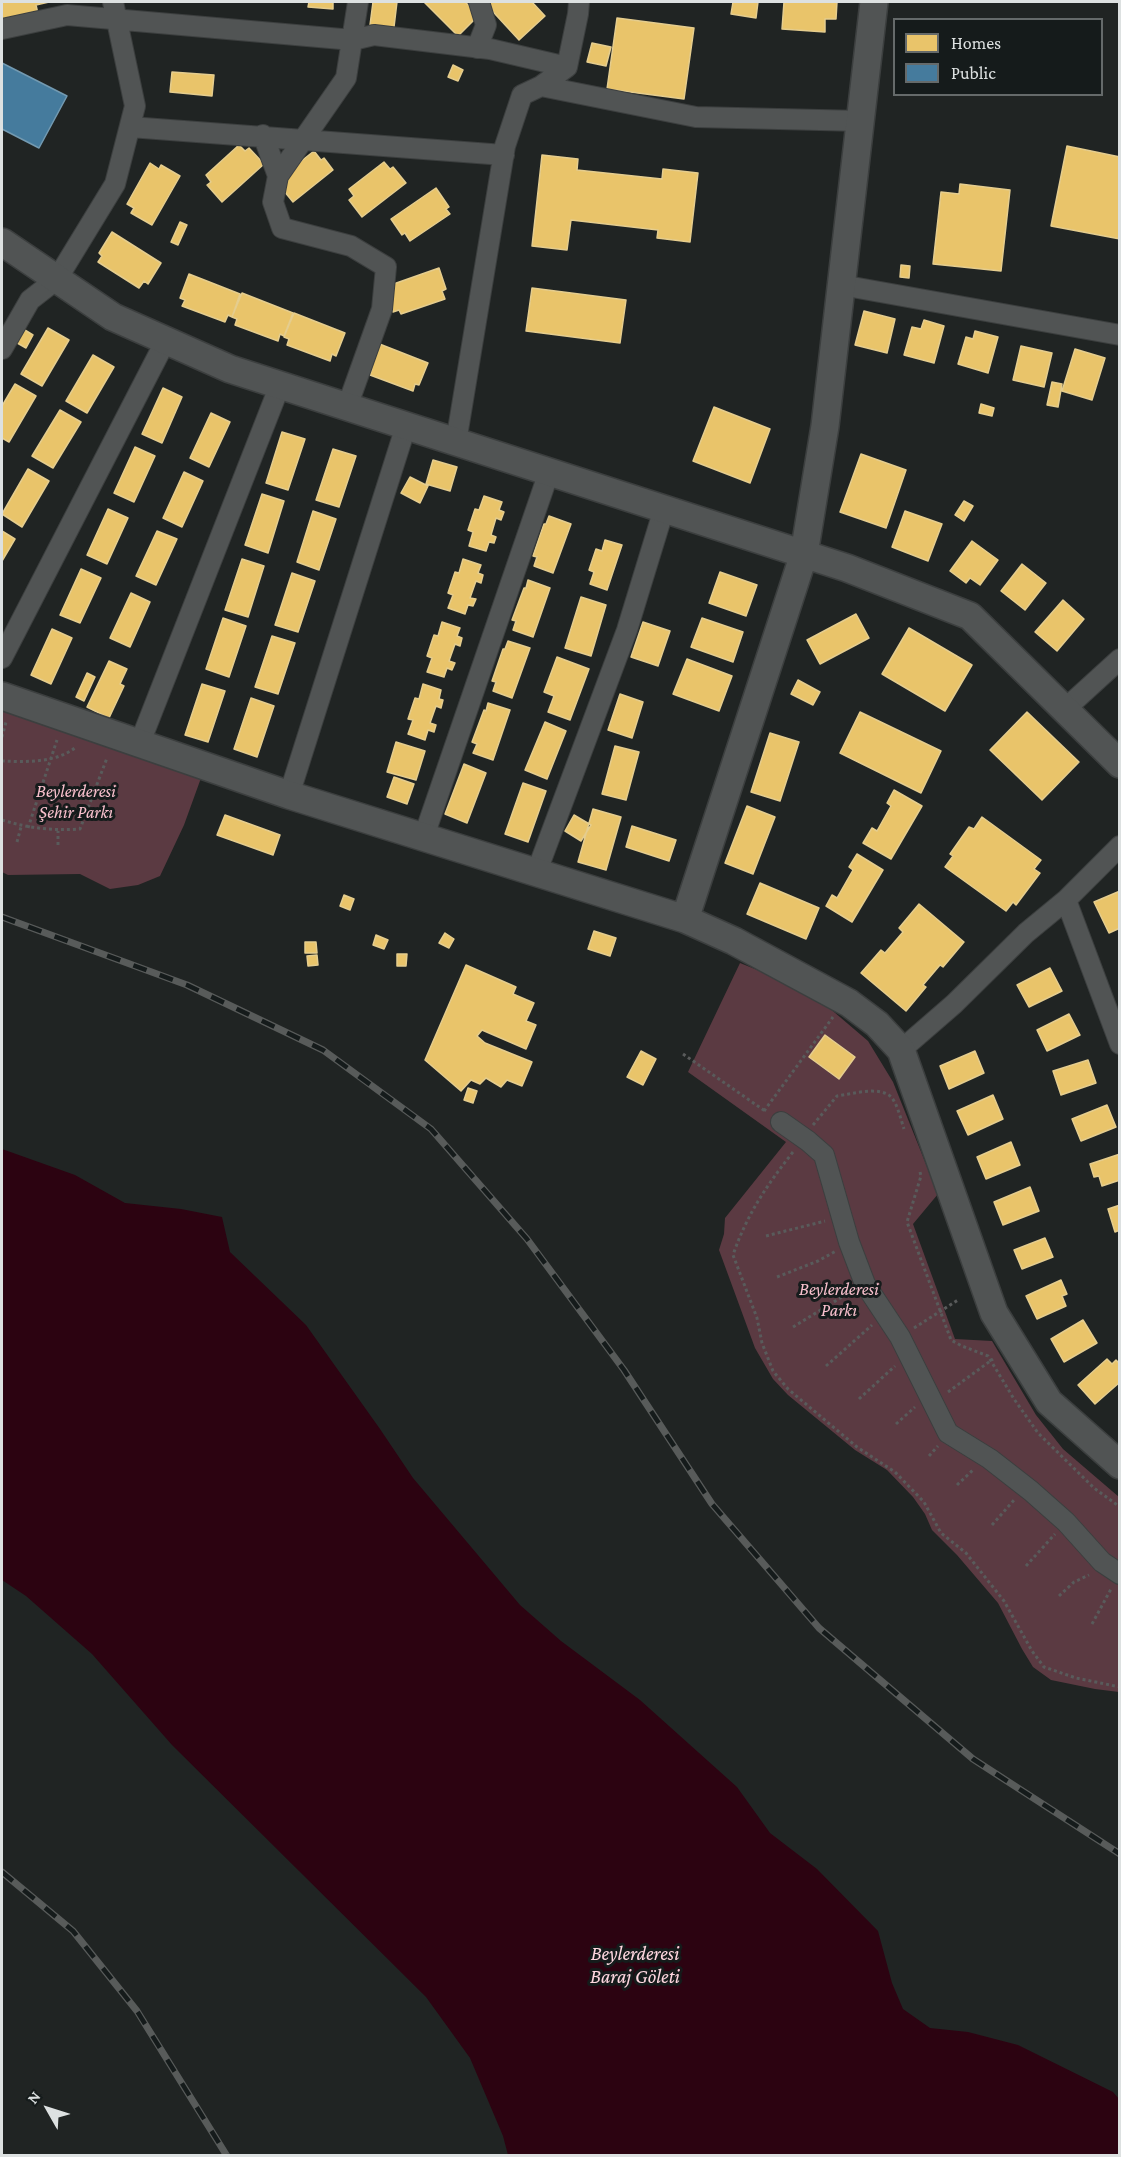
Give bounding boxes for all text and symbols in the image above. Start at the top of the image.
legend [893,18,1103,96]
text: Homes [951,33,1001,53]
text: Public [951,63,996,83]
park label: Beylerderesi Şehir Parkı [36,780,116,822]
park label: Beylerderesi Parkı [799,1278,879,1320]
water label: Beylerderesi Baraj Göleti [590,1942,680,1989]
north arrow [18,2079,78,2139]
text: N [24,2088,44,2107]

